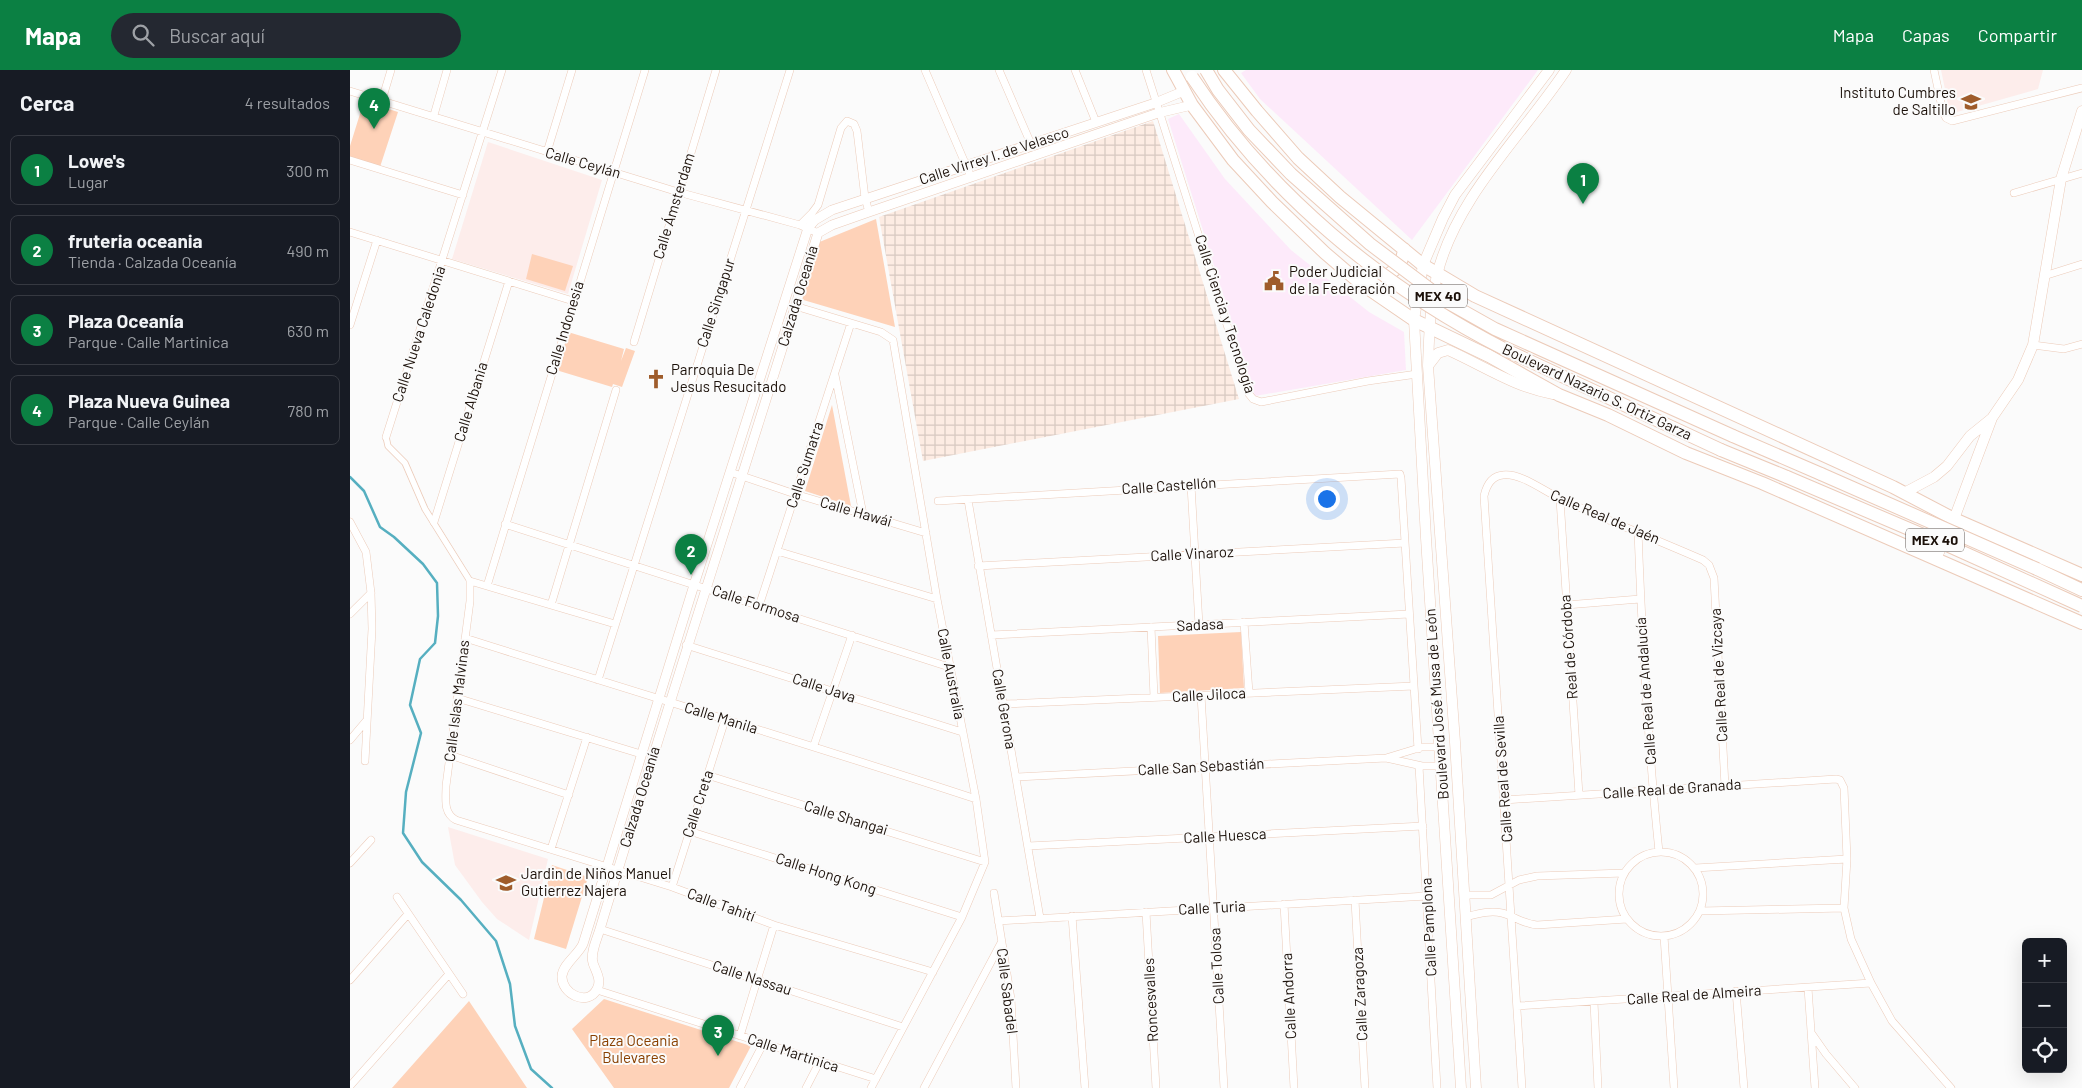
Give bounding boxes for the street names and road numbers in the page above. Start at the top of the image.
street label: Calle Virrey I. de Velasco [917,122,1071,188]
street label: Calle Ceylán [544,143,623,181]
street label: Calle Ámsterdam [648,150,698,261]
street label: Calle Ciencia y Tecnología [1192,232,1260,395]
street label: Calzada Oceanía [773,243,821,349]
street label: Calle Singapur [692,255,738,350]
street label: Calle Nueva Caledonia [388,263,449,404]
street label: Calle Indonesia [541,279,587,377]
road number: MEX 40 [1409,285,1467,308]
street label: Boulevard Nazario S. Ortiz Garza [1500,339,1695,443]
street label: Calle Albania [449,360,491,444]
street label: Calle Sumatra [782,419,827,510]
street label: Calle Castellón [1121,473,1217,497]
street label: Calle Real de Jaén [1548,485,1663,547]
street label: Calle Hawái [818,492,894,530]
road number: MEX 40 [1906,528,1964,552]
street label: Calle Vinaroz [1150,542,1234,564]
street label: Calle Formosa [710,580,803,626]
street label: Real de Córdoba [1555,594,1581,700]
street label: Boulevard José Musa de León [1420,608,1452,800]
street label: Calle Real de Vizcaya [1706,608,1730,742]
street label: Sadasa [1176,614,1224,634]
street label: Calle Real de Andalucía [1631,617,1659,766]
street label: Calle Australia [934,627,970,721]
street label: Calle Islas Malvinas [440,639,472,763]
street label: Calle Gerona [989,667,1021,750]
street label: Calle Java [790,668,858,706]
street label: Calle Jiloca [1171,683,1246,705]
street label: Calle Manila [682,697,760,737]
street label: Calle Real de Sevilla [1489,715,1515,843]
street label: Calzada Oceanía [615,744,663,850]
street label: Calle San Sebastián [1137,754,1265,778]
street label: Calle Creta [678,768,716,840]
street label: Calle Real de Granada [1602,774,1742,802]
street label: Calle Shangai [802,796,890,838]
street label: Calle Huesca [1183,824,1267,846]
street label: Calle Hong Kong [774,848,879,898]
street label: Calle Pamplona [1416,877,1440,977]
street label: Calle Tahití [685,883,758,925]
street label: Calle Turia [1178,896,1246,918]
street label: Calle Tolosa [1205,927,1227,1005]
street label: Calle Sabadel [994,947,1022,1035]
street label: Calle Zaragoza [1348,947,1370,1042]
street label: Calle Andorra [1277,952,1299,1040]
street label: Calle Nassau [710,956,794,998]
street label: Roncesvalles [1139,958,1161,1043]
street label: Calle Real de Almeira [1626,980,1762,1008]
street label: Calle Martinica [745,1029,841,1075]

